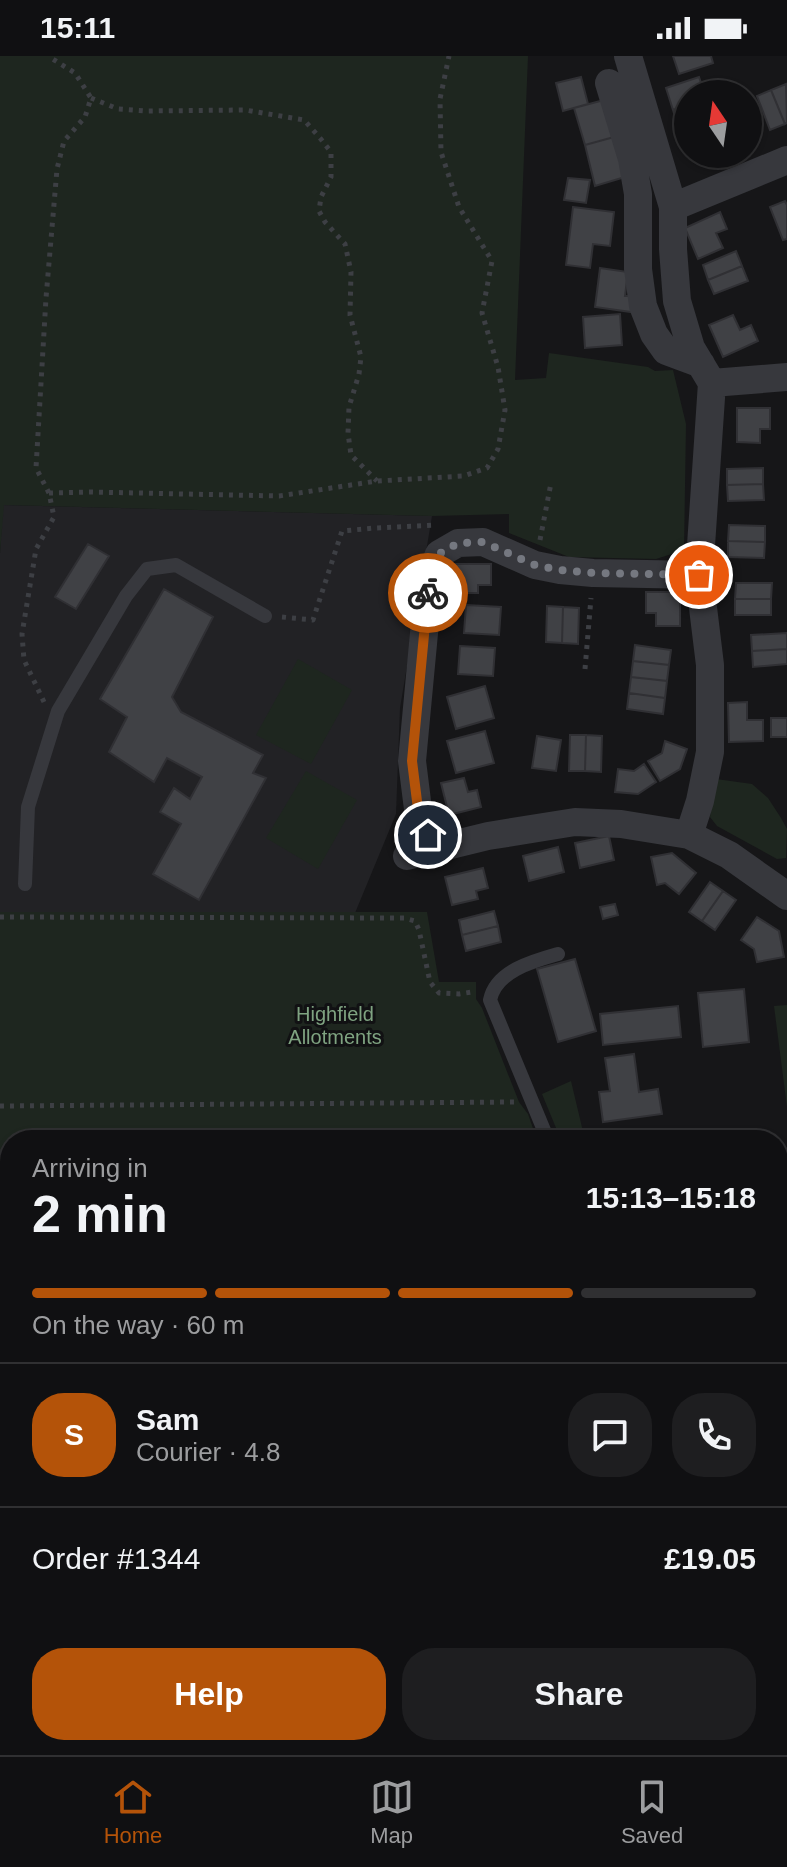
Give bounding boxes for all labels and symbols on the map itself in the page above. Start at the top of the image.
north arrow [674,80,762,168]
pin [665,541,733,609]
courier [388,553,468,633]
pin [394,801,462,869]
park label: Highfield Allotments [288,1003,382,1048]

